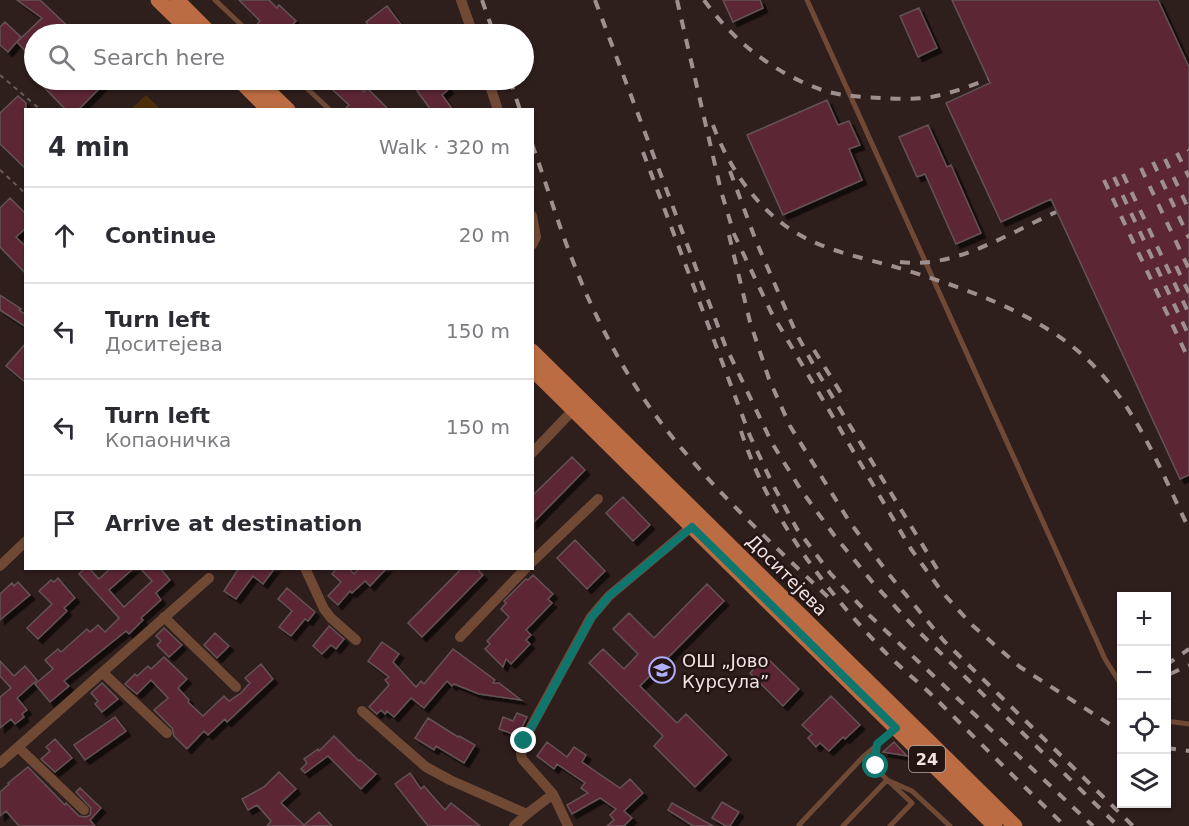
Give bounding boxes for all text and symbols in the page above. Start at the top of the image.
search box [24,24,534,90]
icon: search [45,41,78,74]
text: Search here [93,45,225,70]
text: 4 min [48,132,130,162]
text: Walk · 320 m [379,135,510,159]
icon: ahead [48,219,81,252]
text: Continue [105,223,216,248]
text: 20 m [459,223,510,247]
text: Turn left [105,307,210,332]
icon: left [48,315,81,348]
text: 150 m [446,319,510,343]
text: Доситејева [105,332,223,356]
text: Turn left [105,403,210,428]
icon: left [48,411,81,444]
text: 150 m [446,415,510,439]
text: Копаоничка [105,428,231,452]
icon: arrive [48,507,81,540]
text: Arrive at destination [105,511,362,536]
street label: Доситејева [742,530,832,620]
map controls [1117,592,1171,808]
button: + [1117,592,1171,646]
button: − [1117,646,1171,700]
place label: ОШ „Јово Курсула” [682,650,769,692]
school or university icon: ОШ „Јово Курсула” [647,655,677,685]
button: locate [1117,700,1171,754]
route end [510,727,536,753]
road number: 24 [909,746,945,772]
route start [862,752,888,778]
button: layers [1117,754,1171,808]

